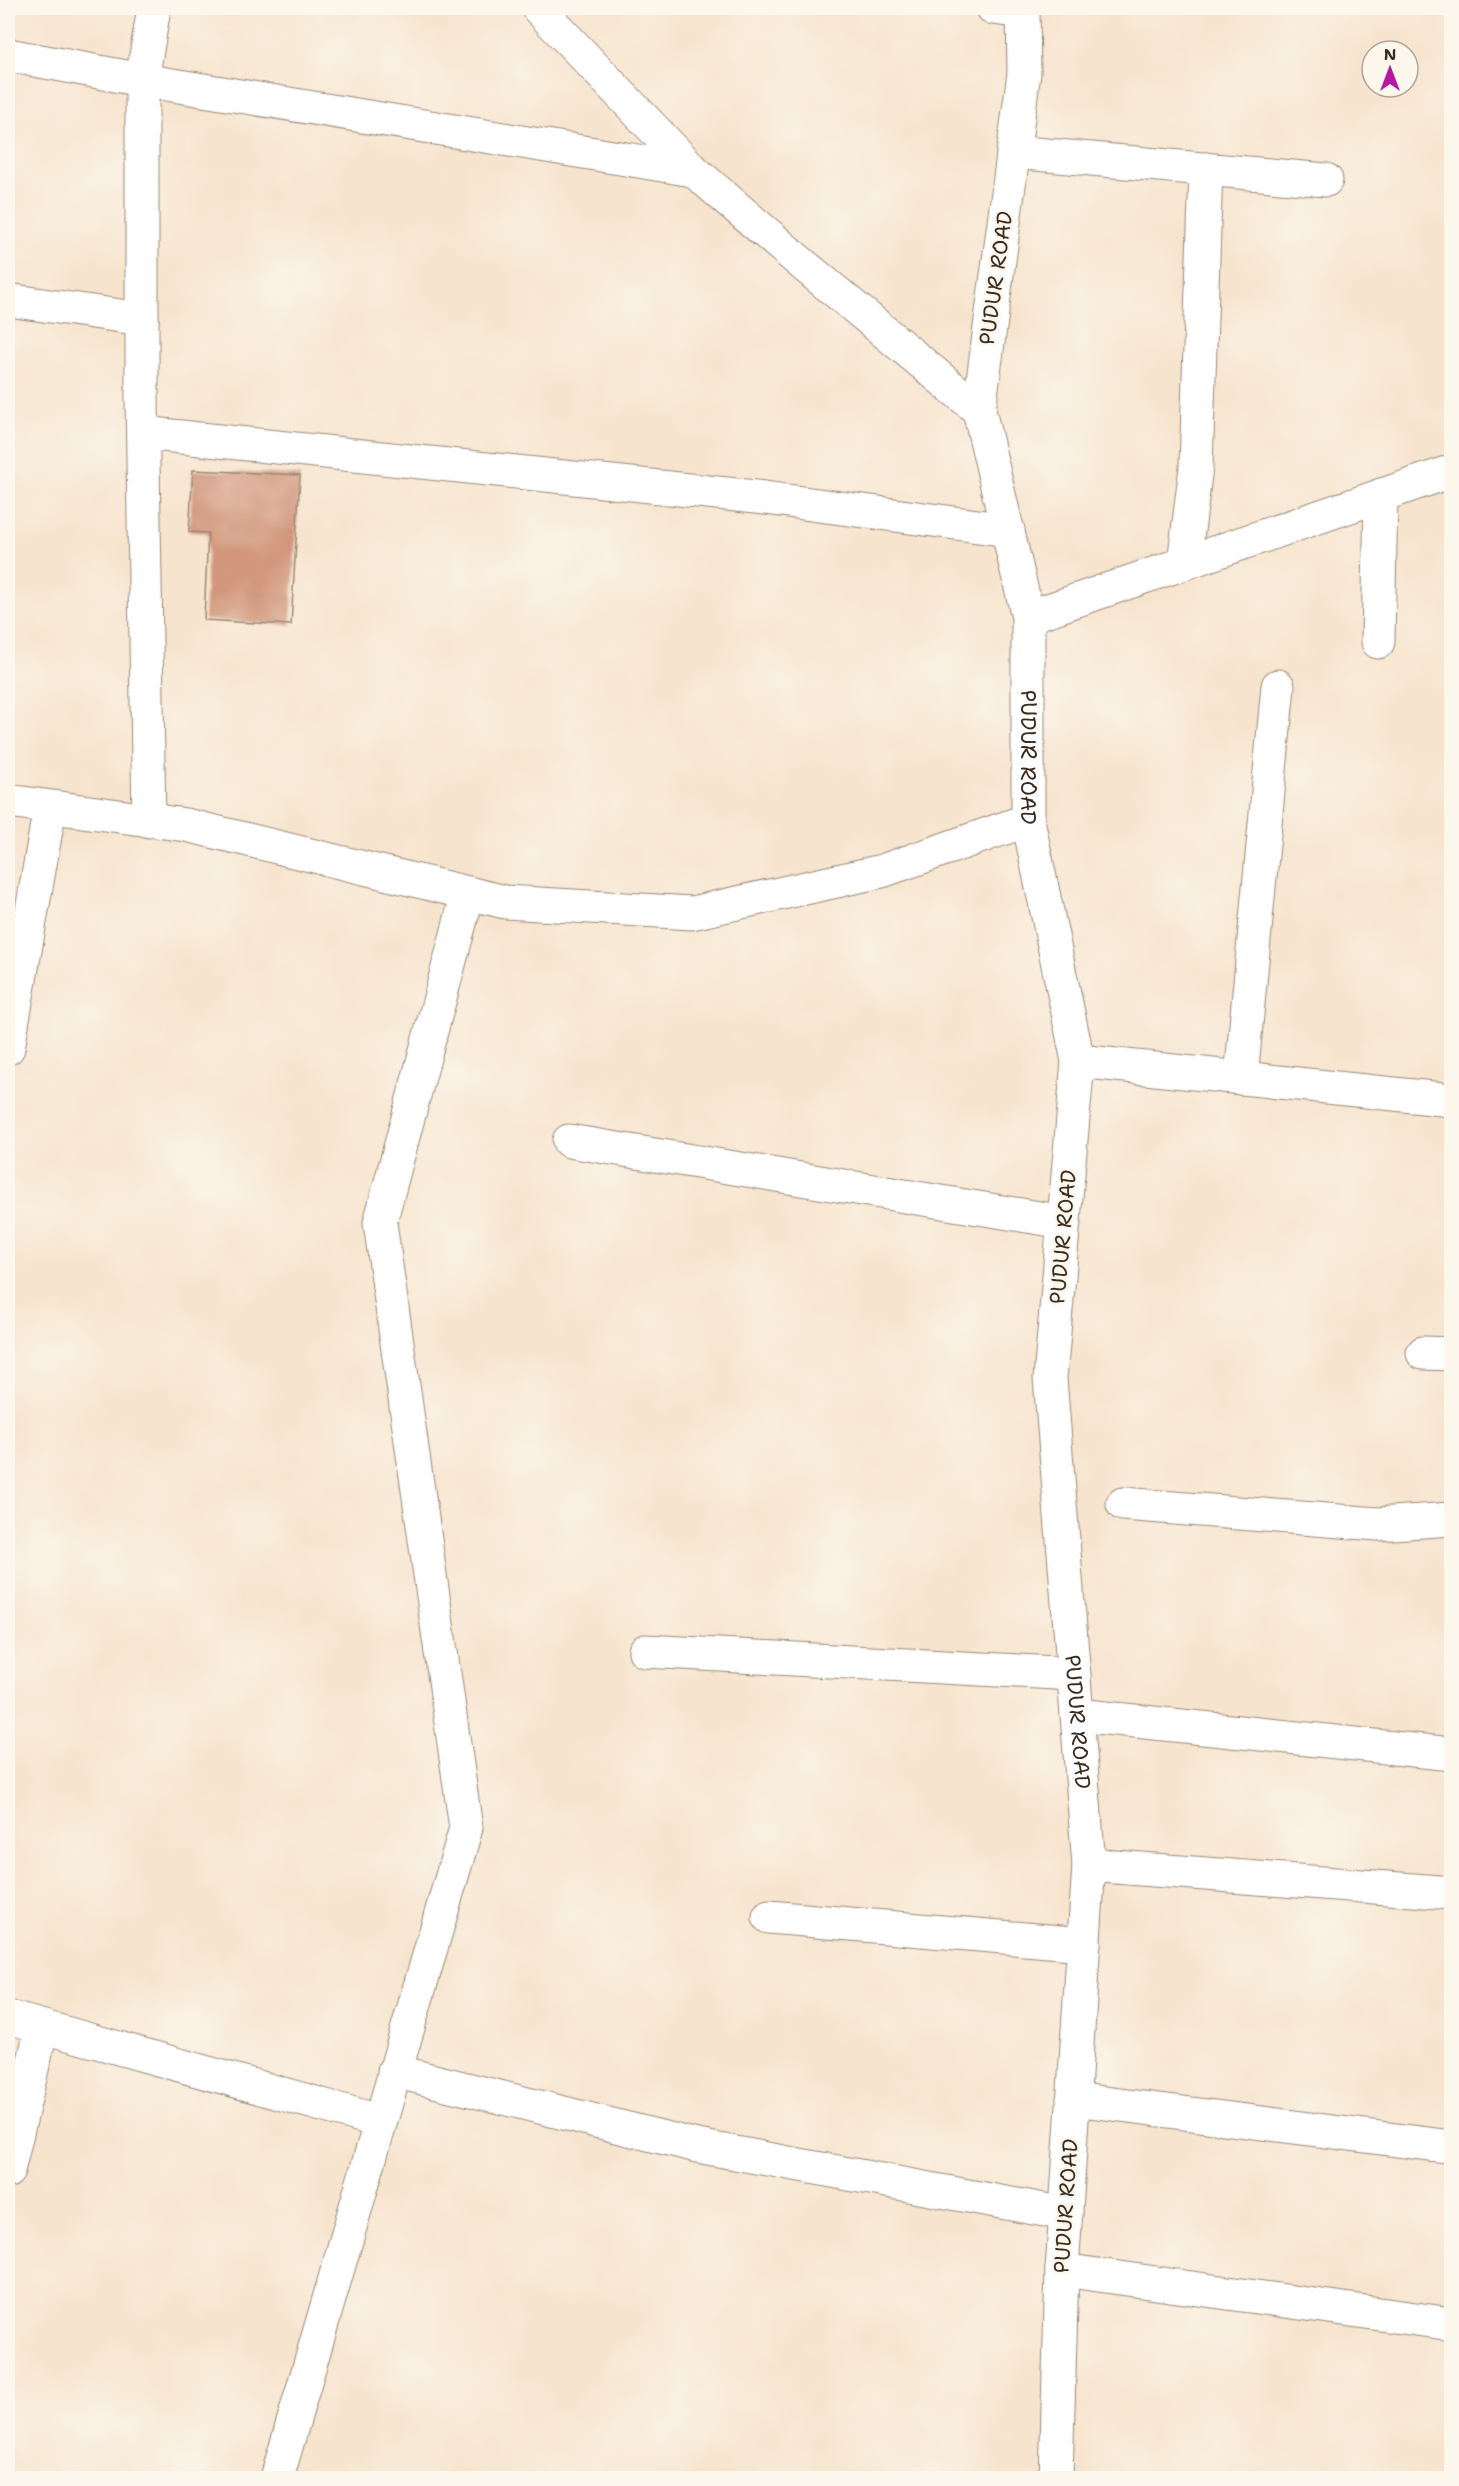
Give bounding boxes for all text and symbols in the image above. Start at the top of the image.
north arrow [1360,39,1420,99]
text: N [1384,44,1396,65]
street label: PUDUR ROAD [973,209,1019,347]
street label: PUDUR ROAD [1014,690,1042,825]
street label: PUDUR ROAD [1043,1169,1083,1305]
street label: PUDUR ROAD [1058,1653,1097,1790]
street label: PUDUR ROAD [1047,2138,1085,2274]

